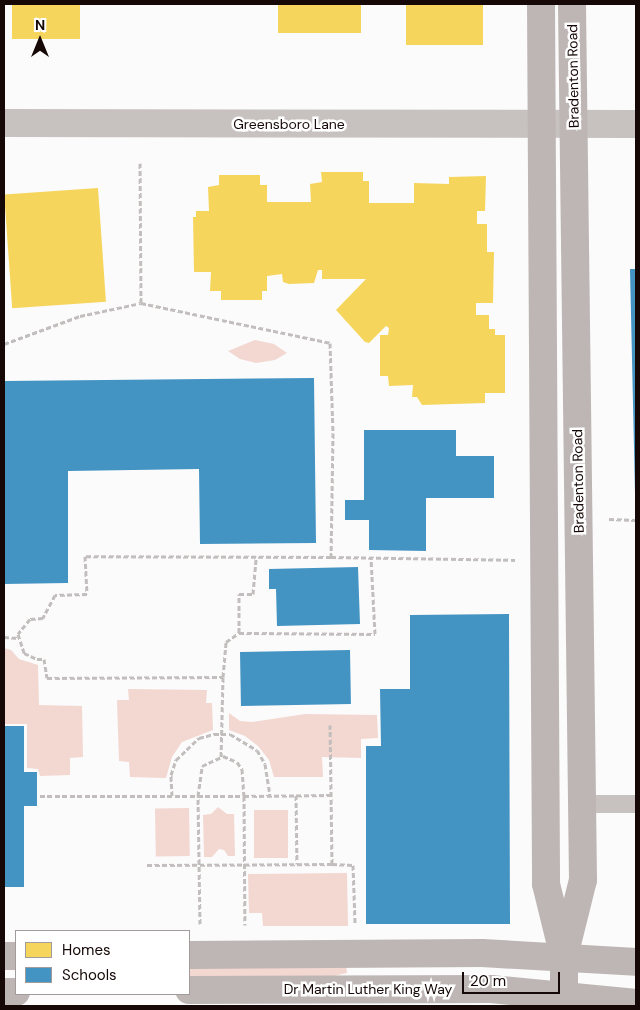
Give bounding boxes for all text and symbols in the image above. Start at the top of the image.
north arrow [15,15,65,65]
text: N [35,16,45,34]
street label: Bradenton Road [564,24,582,128]
street label: Greensboro Lane [233,116,345,132]
street label: Bradenton Road [569,429,587,533]
legend [15,930,190,995]
text: Homes [62,940,111,960]
scale bar [465,962,562,994]
text: Schools [62,965,117,985]
text: 20 m [470,971,506,991]
street label: Dr Martin Luther King Way [284,981,452,997]

